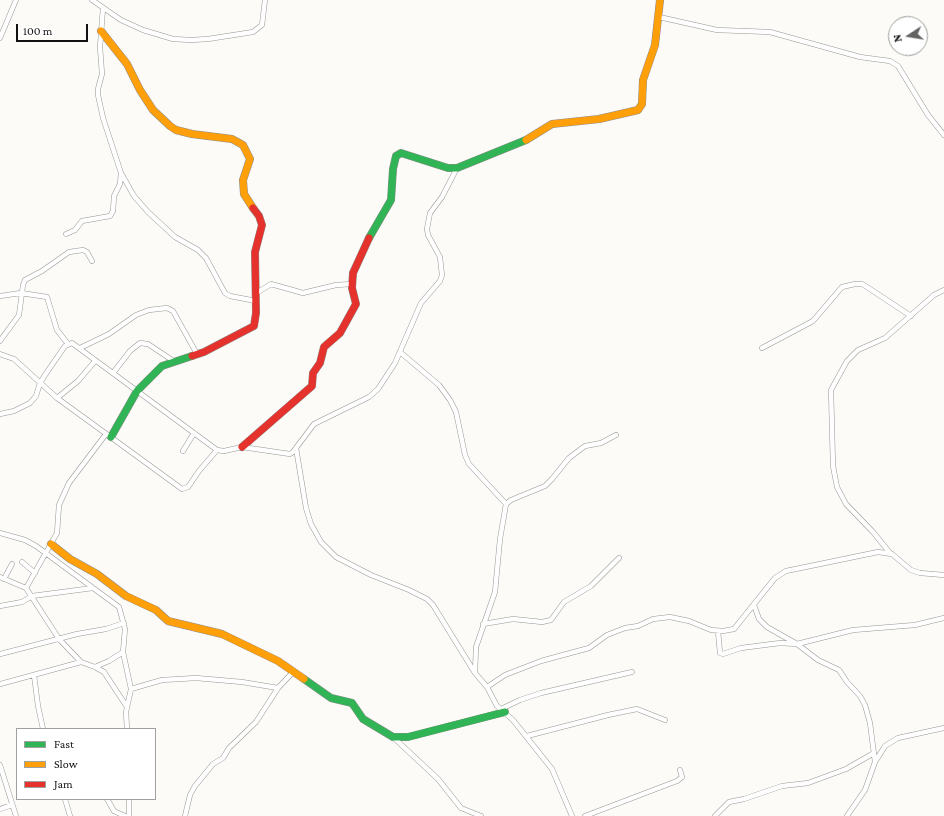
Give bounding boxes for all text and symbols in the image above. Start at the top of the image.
scale bar [18,16,90,42]
north arrow [888,16,928,56]
text: 100 m [23,24,52,38]
text: N [891,33,904,43]
legend [16,728,156,800]
text: Fast [54,737,74,751]
text: Slow [54,757,78,771]
text: Jam [54,777,73,791]

